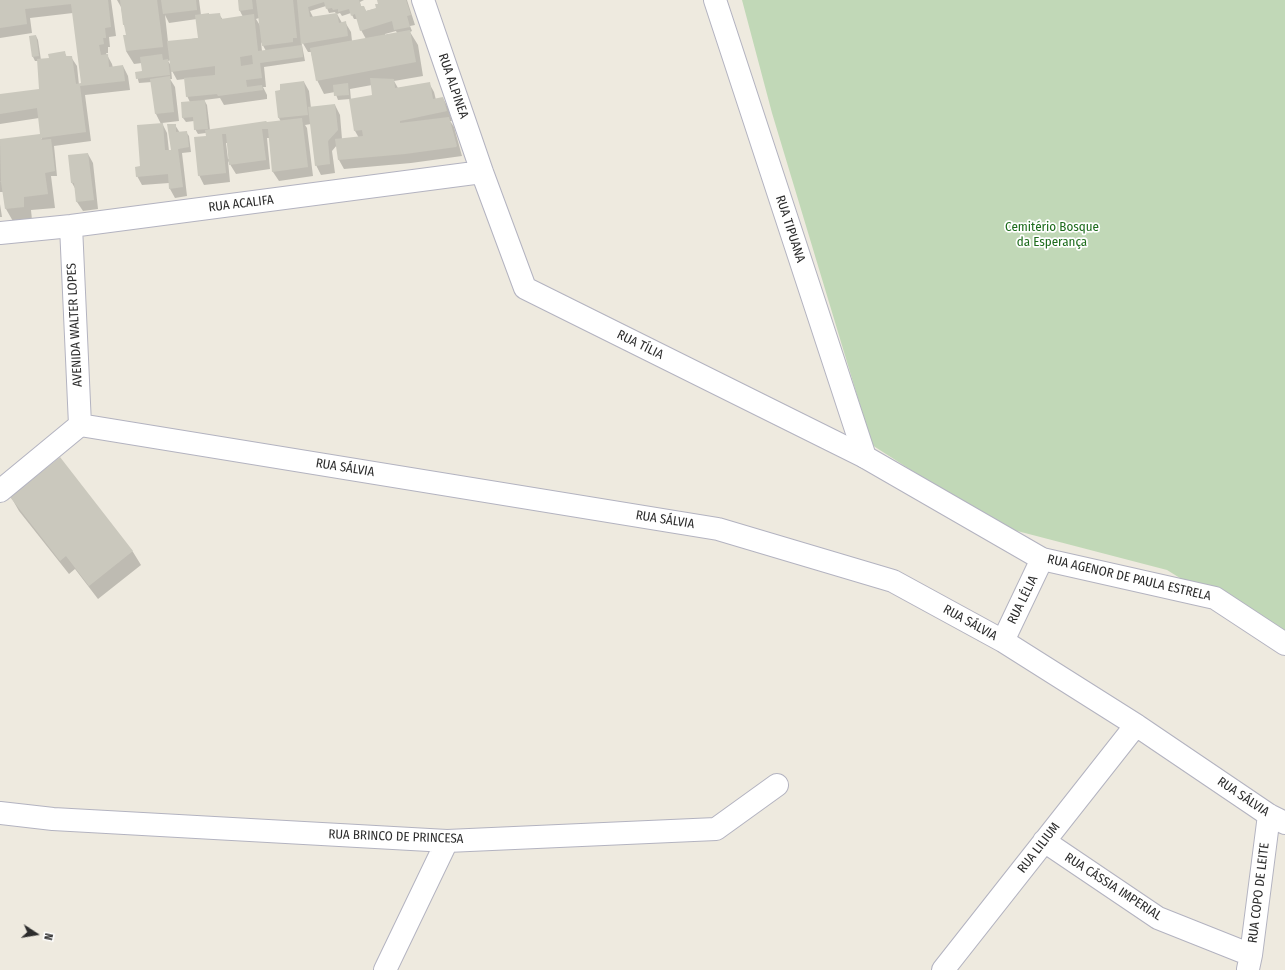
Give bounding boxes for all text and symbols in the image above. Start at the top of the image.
street label: RUA ALPINEA [435,51,471,121]
street label: RUA ACALIFA [207,192,275,216]
street label: RUA TIPUANA [772,193,808,265]
park label: Cemitério Bosque da Esperança [1005,219,1099,250]
street label: AVENIDA WALTER LOPES [64,263,86,387]
street label: RUA TÍLIA [614,327,666,363]
street label: RUA SÁLVIA [314,456,376,480]
street label: RUA SÁLVIA [634,508,696,532]
street label: RUA AGENOR DE PAULA ESTRELA [1046,552,1212,604]
street label: RUA LÉLIA [1005,573,1041,627]
street label: RUA SÁLVIA [940,602,1000,644]
street label: RUA SÁLVIA [1214,774,1272,820]
street label: RUA LILIUM [1015,820,1063,876]
street label: RUA BRINCO DE PRINCESA [328,827,464,847]
street label: RUA COPO DE LEITE [1245,842,1273,944]
street label: RUA CÁSSIA IMPERIAL [1062,850,1164,924]
north arrow [16,914,56,954]
text: N [41,932,55,941]

